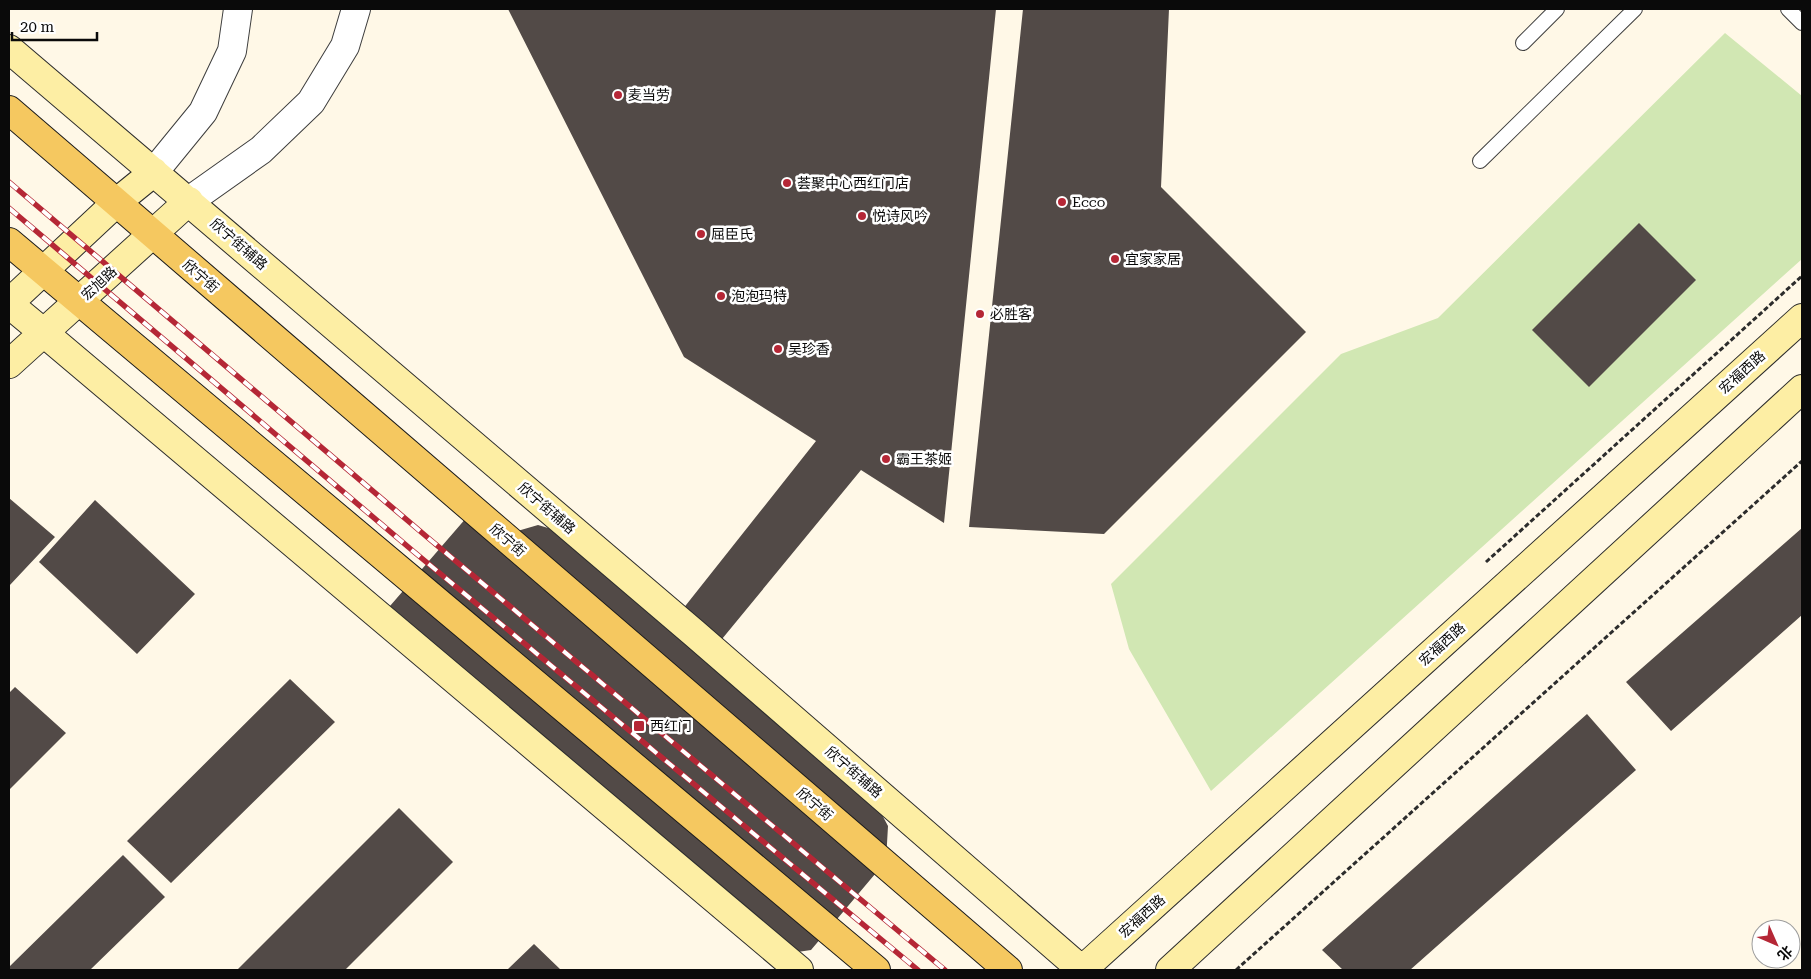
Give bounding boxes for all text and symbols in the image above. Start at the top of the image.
scale bar [12,10,98,42]
text: 20 m [20,18,55,36]
place label: 麦当劳 [628,87,670,103]
marker: 麦当劳 [612,89,624,101]
place label: 荟聚中心西红门店 [797,175,909,191]
marker: 荟聚中心西红门店 [781,177,793,189]
place label: Ecco [1072,194,1105,210]
marker: Ecco [1056,196,1068,208]
place label: 悦诗风吟 [872,208,928,224]
marker: 悦诗风吟 [856,210,868,222]
street label: 欣宁街辅路 [207,215,271,273]
place label: 屈臣氏 [711,226,753,242]
marker: 屈臣氏 [695,228,707,240]
place label: 宜家家居 [1125,251,1181,267]
marker: 宜家家居 [1109,253,1121,265]
street label: 欣宁街 [180,256,222,296]
street label: 宏旭路 [78,263,120,303]
place label: 泡泡玛特 [731,288,787,304]
marker: 泡泡玛特 [715,290,727,302]
place label: 必胜客 [990,306,1032,322]
marker: 必胜客 [974,308,986,320]
place label: 吴珍香 [788,341,830,357]
marker: 吴珍香 [772,343,784,355]
street label: 宏福西路 [1716,347,1768,397]
place label: 霸王茶姬 [896,451,952,467]
marker: 霸王茶姬 [880,453,892,465]
street label: 欣宁街辅路 [515,479,579,537]
street label: 欣宁街 [487,520,529,560]
street label: 宏福西路 [1416,619,1468,669]
place label: 西红门 [650,718,692,734]
marker: 西红门 [632,719,646,733]
street label: 欣宁街辅路 [822,743,886,801]
street label: 欣宁街 [794,784,836,824]
street label: 宏福西路 [1116,891,1168,941]
north arrow [1751,919,1801,969]
text: 北 [1775,943,1796,964]

